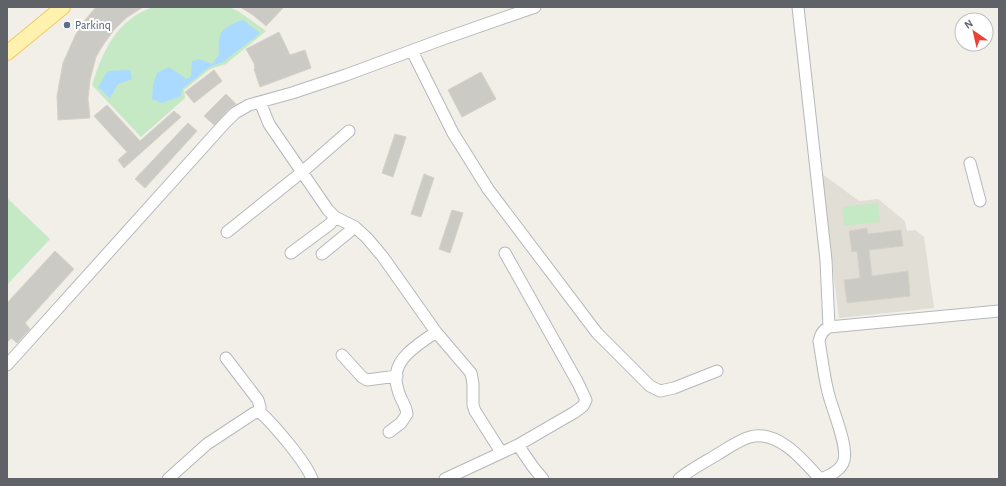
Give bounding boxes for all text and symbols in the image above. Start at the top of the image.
north arrow [954,12,994,52]
text: N [962,17,975,31]
place label: Parkinq [75,19,111,31]
marker: Parkinq [62,20,72,30]

